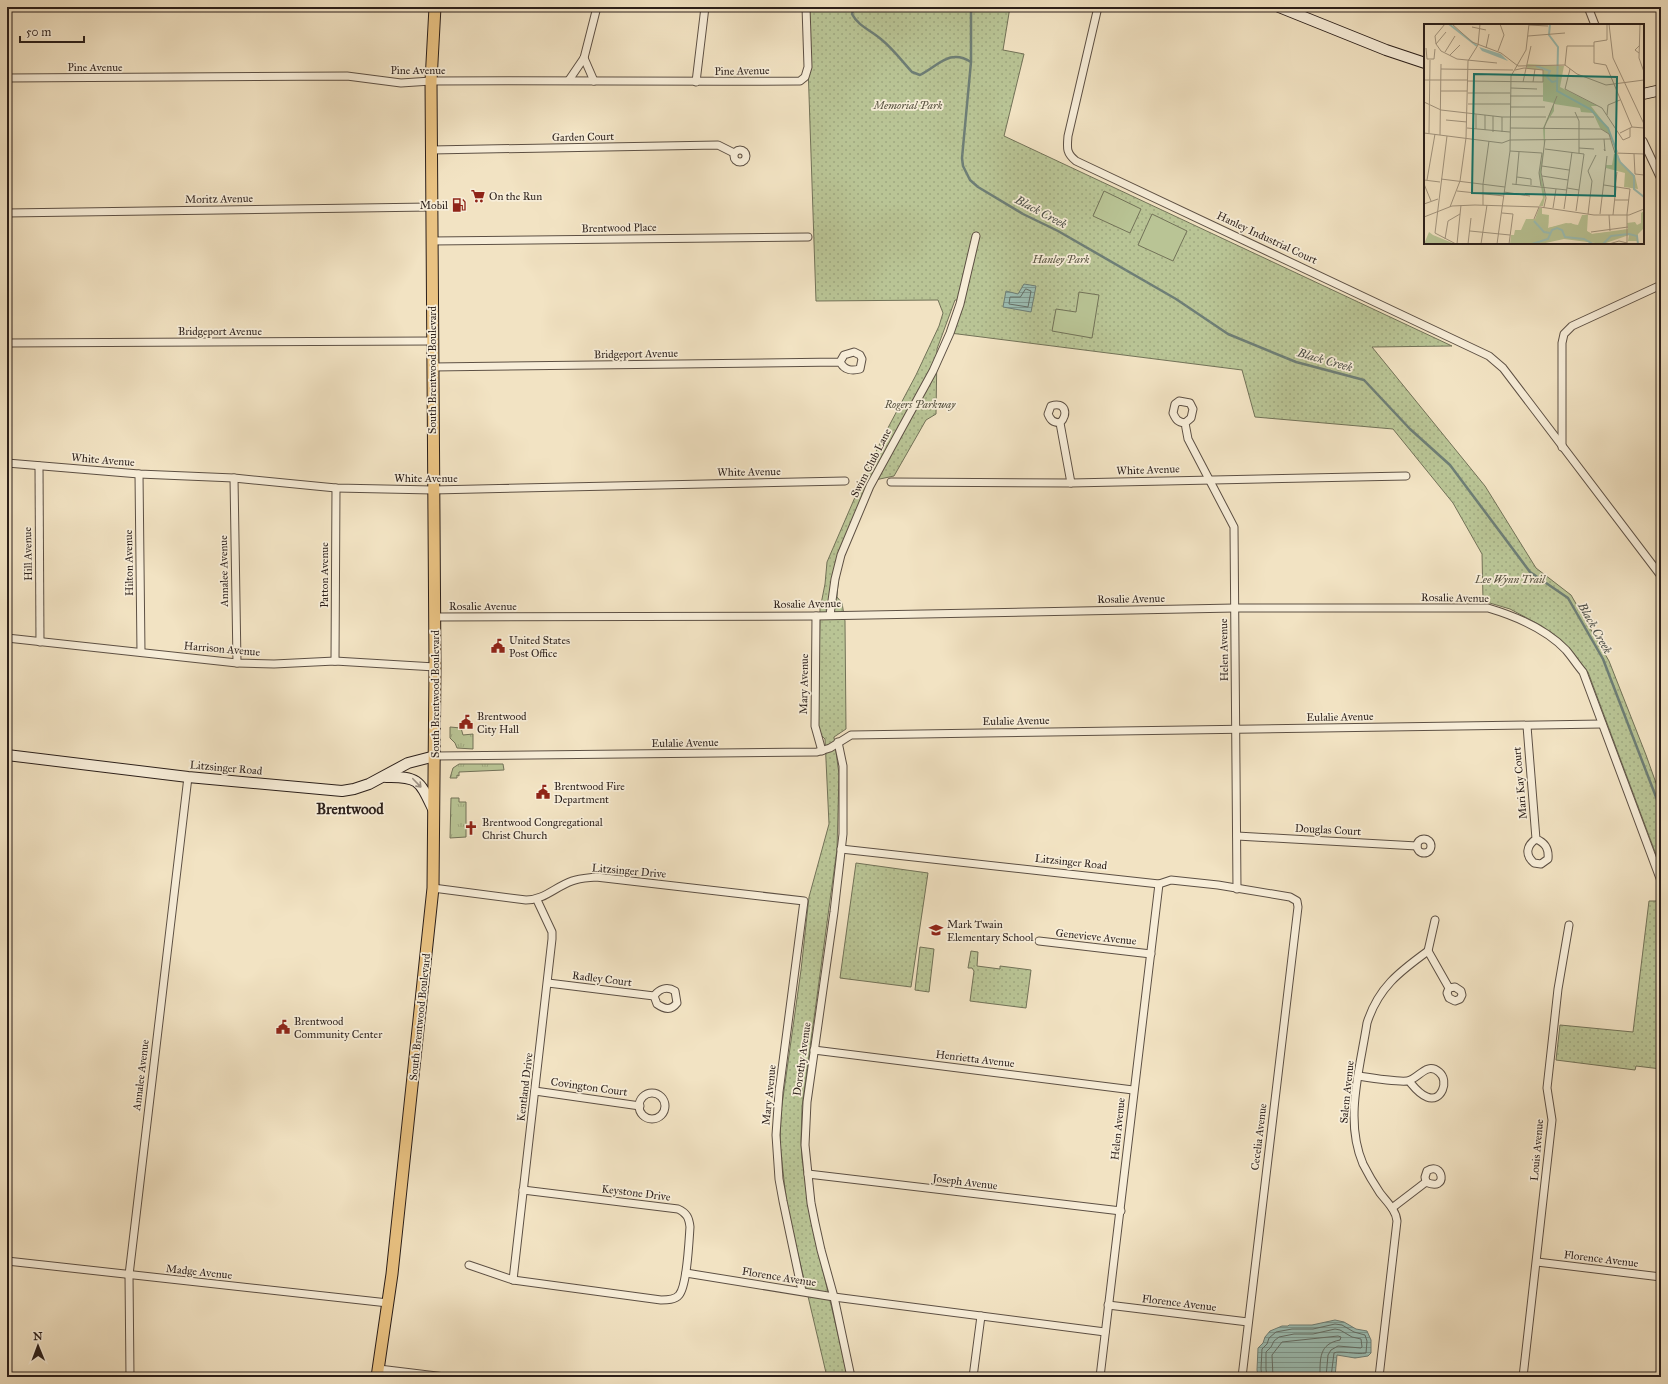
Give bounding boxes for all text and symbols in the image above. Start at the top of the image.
scale bar [20,18,84,44]
inset map [1424,24,1644,244]
text: 50 m [26,25,51,39]
street label: Pine Avenue [67,61,123,74]
street label: Pine Avenue [390,64,446,77]
street label: Pine Avenue [714,64,770,78]
park label: Memorial Park [873,99,943,112]
street label: Garden Court [552,130,614,144]
supermarket icon: On the Run [470,188,486,204]
place label: On the Run [489,190,542,203]
street label: Moritz Avenue [185,192,254,206]
water label: Black Creek [1012,192,1070,232]
fuel station icon: Mobil [451,197,467,213]
place label: Mobil [420,199,448,212]
street label: Hanley Industrial Court [1215,209,1319,267]
street label: Brentwood Place [581,221,657,235]
park label: Hanley Park [1032,253,1090,266]
street label: South Brentwood Boulevard [426,306,439,434]
street label: Bridgeport Avenue [178,325,262,338]
water label: Black Creek [1295,345,1355,375]
street label: Bridgeport Avenue [594,347,679,361]
park label: Rogers Parkway [884,398,956,411]
street label: Swim Club Lane [848,426,894,500]
street label: White Avenue [71,451,136,469]
street label: White Avenue [1116,462,1180,478]
street label: White Avenue [717,465,781,479]
street label: White Avenue [394,472,458,485]
street label: Hill Avenue [21,527,35,581]
street label: Hilton Avenue [122,529,136,596]
street label: Annalee Avenue [217,535,231,608]
street label: Patton Avenue [318,542,331,608]
park label: Lee Wynn Trail [1474,573,1546,586]
street label: Rosalie Avenue [1421,591,1489,605]
street label: Rosalie Avenue [1097,592,1165,606]
street label: Rosalie Avenue [773,597,841,611]
water label: Black Creek [1575,599,1615,657]
street label: Rosalie Avenue [449,600,517,613]
street label: Helen Avenue [1217,618,1231,682]
street label: South Brentwood Boulevard [429,630,442,758]
place label: United States Post Office [509,634,570,660]
public building icon: United States Post Office [490,638,506,654]
street label: Harrison Avenue [183,639,261,659]
street label: Mary Avenue [797,653,811,714]
place label: Brentwood City Hall [477,710,527,736]
street label: Eulalie Avenue [1306,710,1374,724]
public building icon: Brentwood City Hall [458,714,474,730]
street label: Eulalie Avenue [982,714,1050,728]
street label: Eulalie Avenue [651,736,719,750]
street label: Mari Kay Court [1510,746,1530,820]
street label: Litzsinger Road [189,758,263,778]
one-way arrow [412,778,422,788]
place label: Brentwood Fire Department [554,780,625,806]
public building icon: Brentwood Fire Department [535,784,551,800]
district label: Brentwood [316,800,384,818]
place label: Brentwood Congregational Christ Church [482,816,603,842]
church icon: Brentwood Congregational Christ Church [463,820,479,836]
street label: Douglas Court [1295,822,1362,838]
street label: Litzsinger Road [1034,852,1108,872]
street label: Litzsinger Drive [591,861,667,881]
place label: Mark Twain Elementary School [947,918,1034,944]
school or university icon: Mark Twain Elementary School [928,922,944,938]
street label: Genevieve Avenue [1055,926,1137,948]
street label: South Brentwood Boulevard [407,952,433,1081]
street label: Radley Court [571,969,633,989]
place label: Brentwood Community Center [294,1015,383,1041]
public building icon: Brentwood Community Center [275,1019,291,1035]
street label: Dorothy Avenue [790,1021,814,1097]
street label: Annalee Avenue [130,1038,152,1112]
street label: Henrietta Avenue [935,1048,1016,1070]
street label: Kentland Drive [514,1052,536,1122]
street label: Salem Avenue [1337,1060,1357,1124]
street label: Mary Avenue [759,1064,779,1126]
street label: Covington Court [550,1075,628,1099]
street label: Helen Avenue [1108,1097,1128,1161]
street label: Cecelia Avenue [1248,1102,1270,1171]
street label: Louis Avenue [1528,1118,1546,1181]
street label: Joseph Avenue [931,1171,999,1193]
street label: Keystone Drive [601,1182,672,1204]
street label: Florence Avenue [1563,1248,1639,1270]
street label: Madge Avenue [165,1262,233,1282]
street label: Florence Avenue [741,1265,817,1289]
street label: Florence Avenue [1141,1292,1217,1314]
north arrow [18,1326,58,1366]
text: N [33,1330,43,1343]

